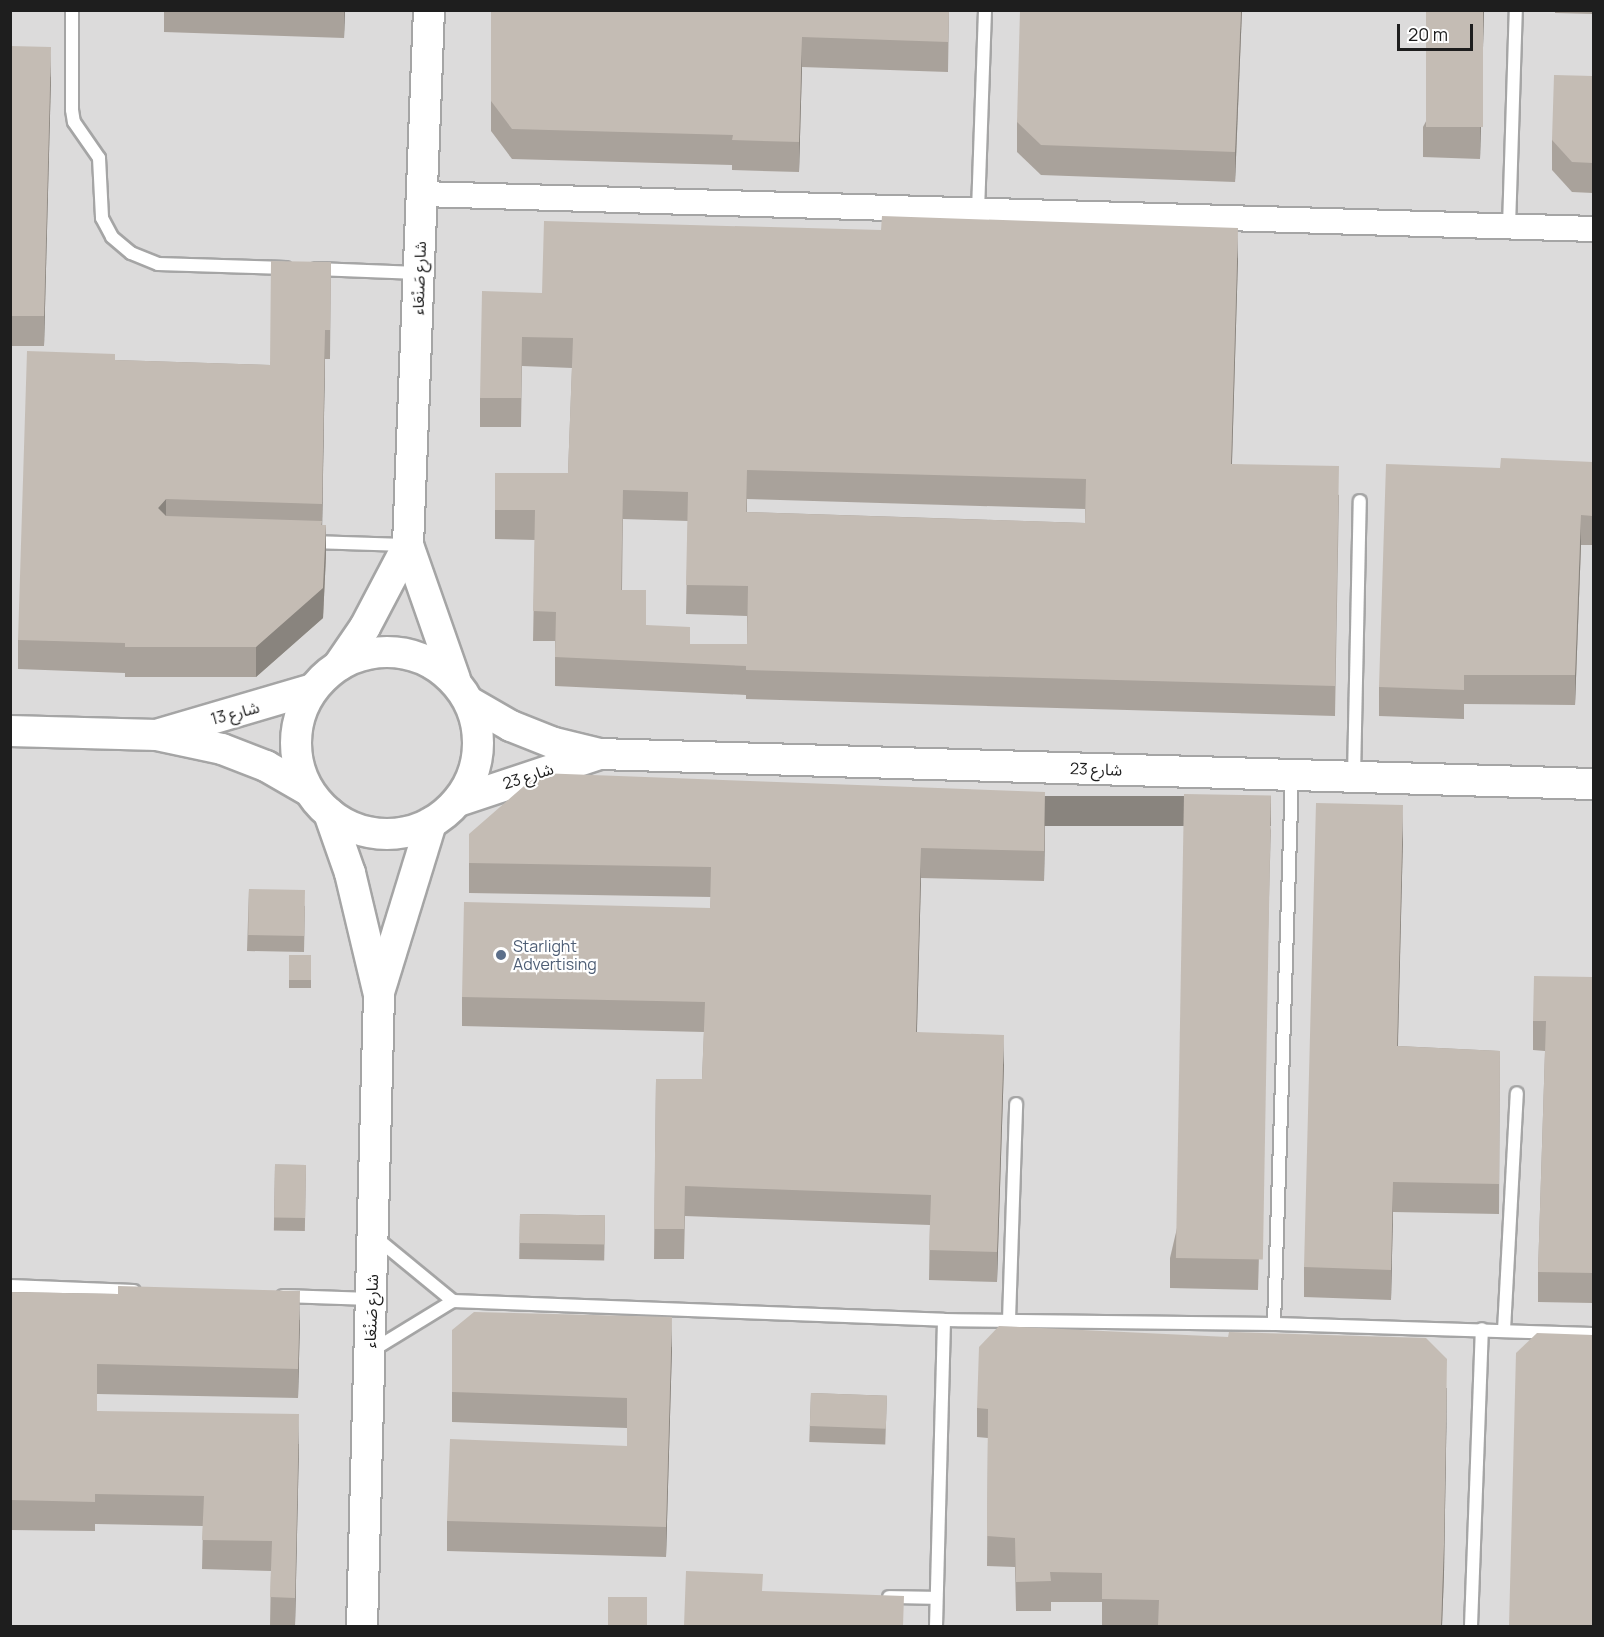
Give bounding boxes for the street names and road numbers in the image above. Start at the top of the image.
street label: شارع صَنْعَاء [408,241,430,315]
street label: شارع 13 [209,697,261,729]
street label: شارع 23 [1070,758,1122,780]
street label: شارع 23 [500,759,556,793]
street label: شارع صَنْعَاء [360,1274,382,1348]

